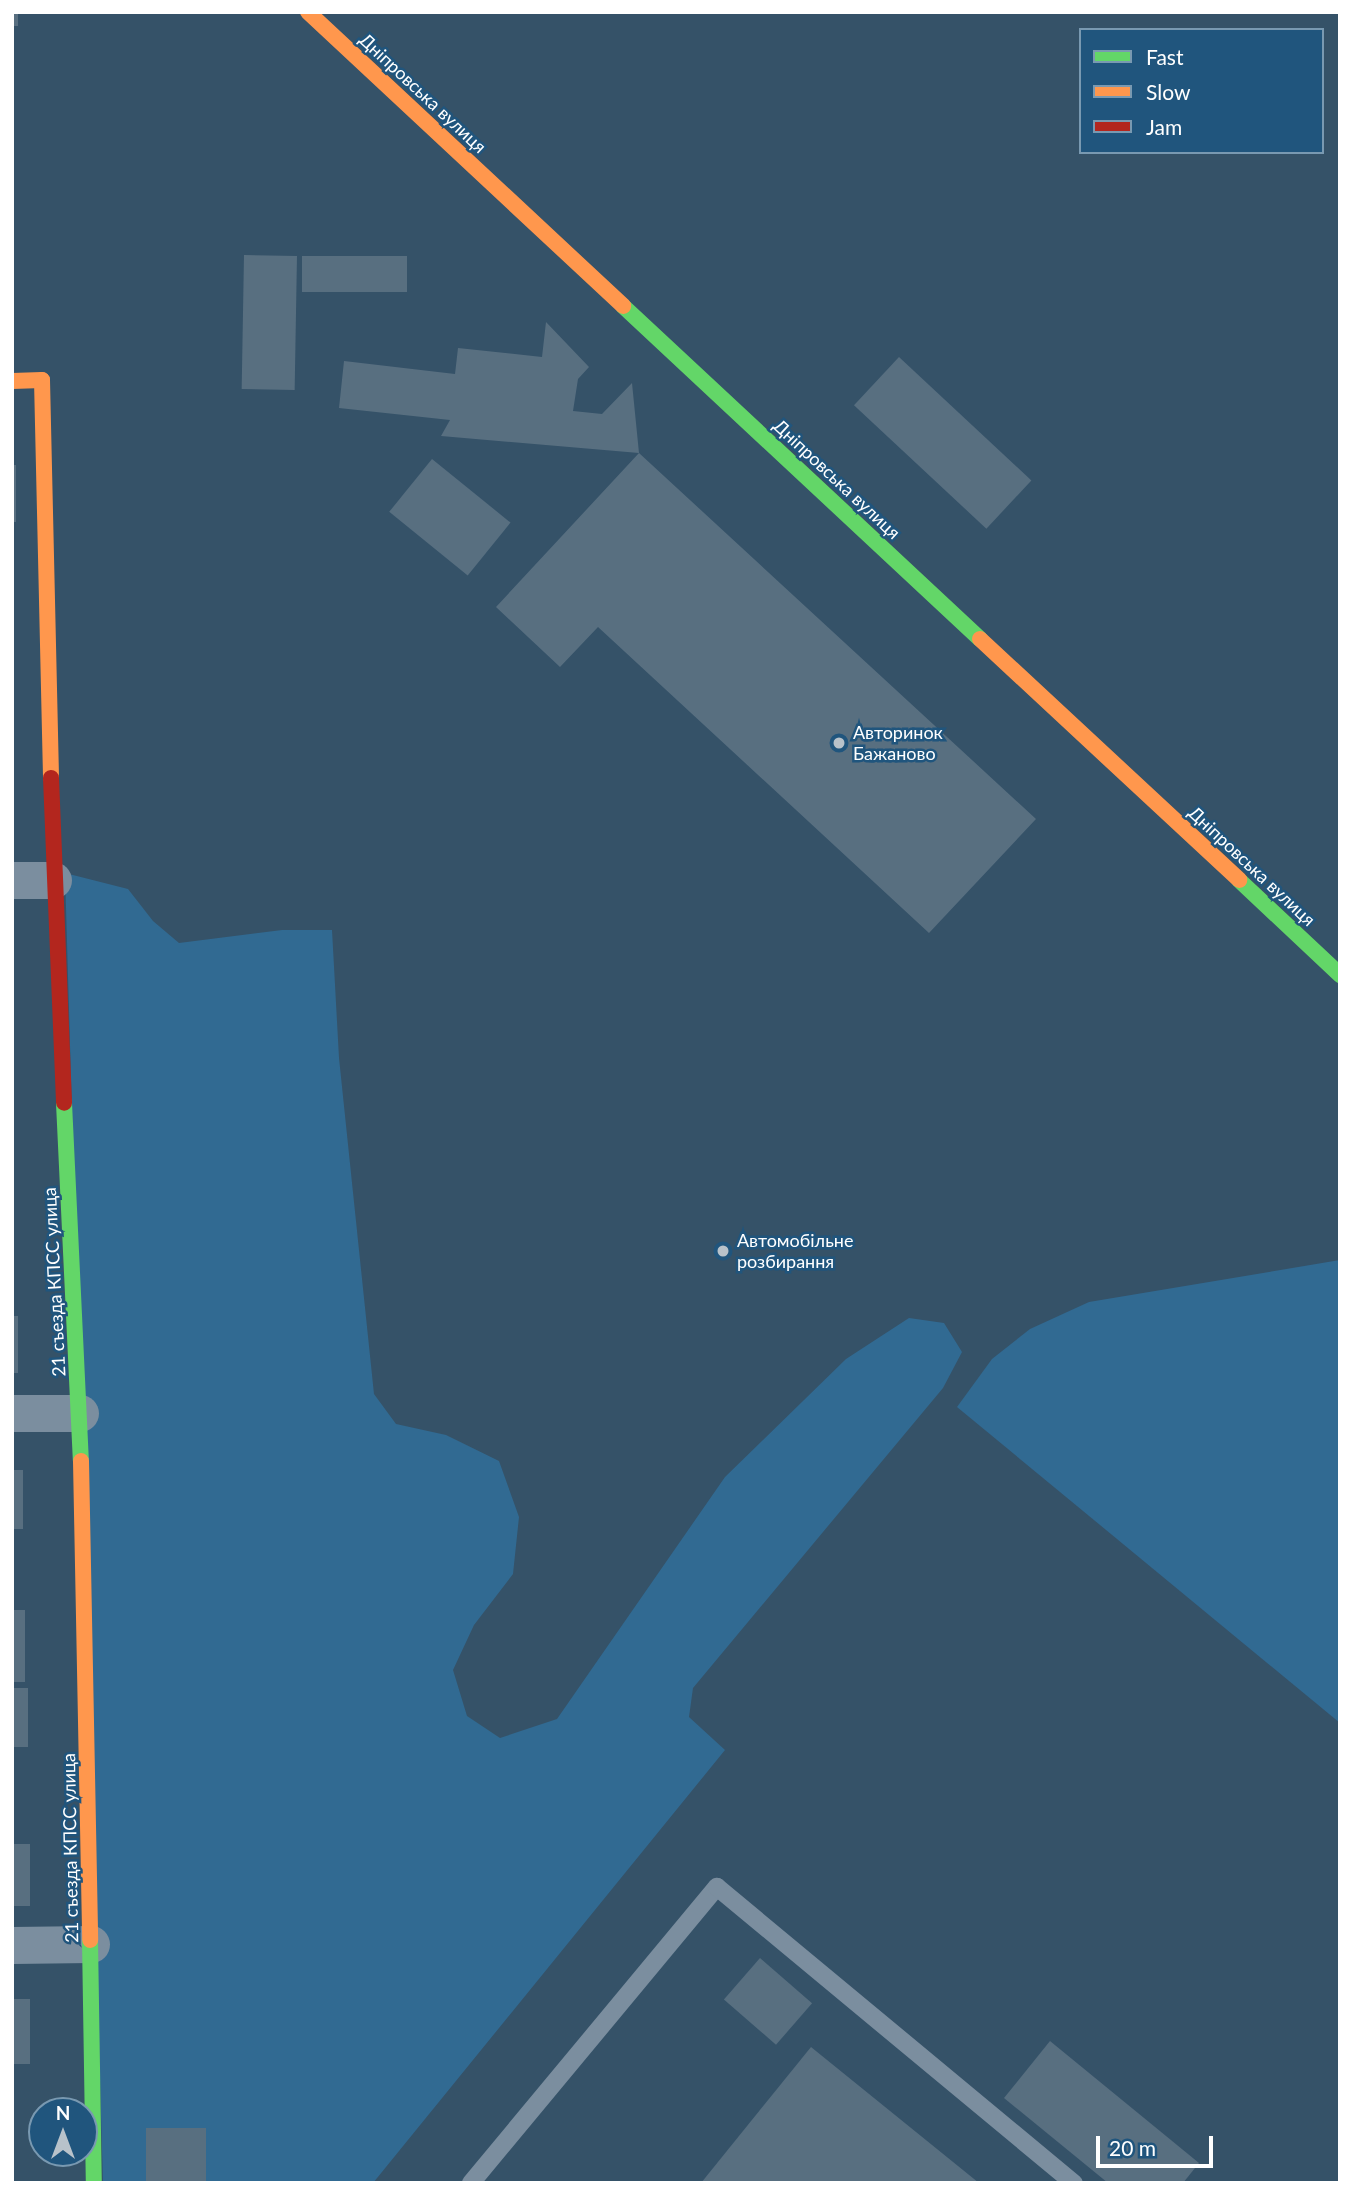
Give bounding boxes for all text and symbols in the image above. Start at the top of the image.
legend [1079,28,1324,154]
street label: Дніпровська вулиця [355,29,491,157]
text: Fast [1146,44,1183,69]
text: Slow [1146,79,1190,104]
text: Jam [1146,114,1182,139]
street label: Дніпровська вулиця [769,415,905,543]
place label: Авторинок Бажаново [853,722,943,764]
marker: Авторинок Бажаново [831,735,847,751]
street label: Дніпровська вулиця [1184,802,1320,930]
street label: 21 съезда КПСС улица [38,1187,70,1377]
place label: Автомобільне розбирання [737,1230,853,1272]
marker: Автомобільне розбирання [715,1243,731,1259]
street label: 21 съезда КПСС улица [58,1753,82,1943]
north arrow [28,2097,98,2167]
text: N [56,2101,70,2124]
scale bar [1100,2122,1217,2166]
text: 20 m [1109,2135,1156,2160]

